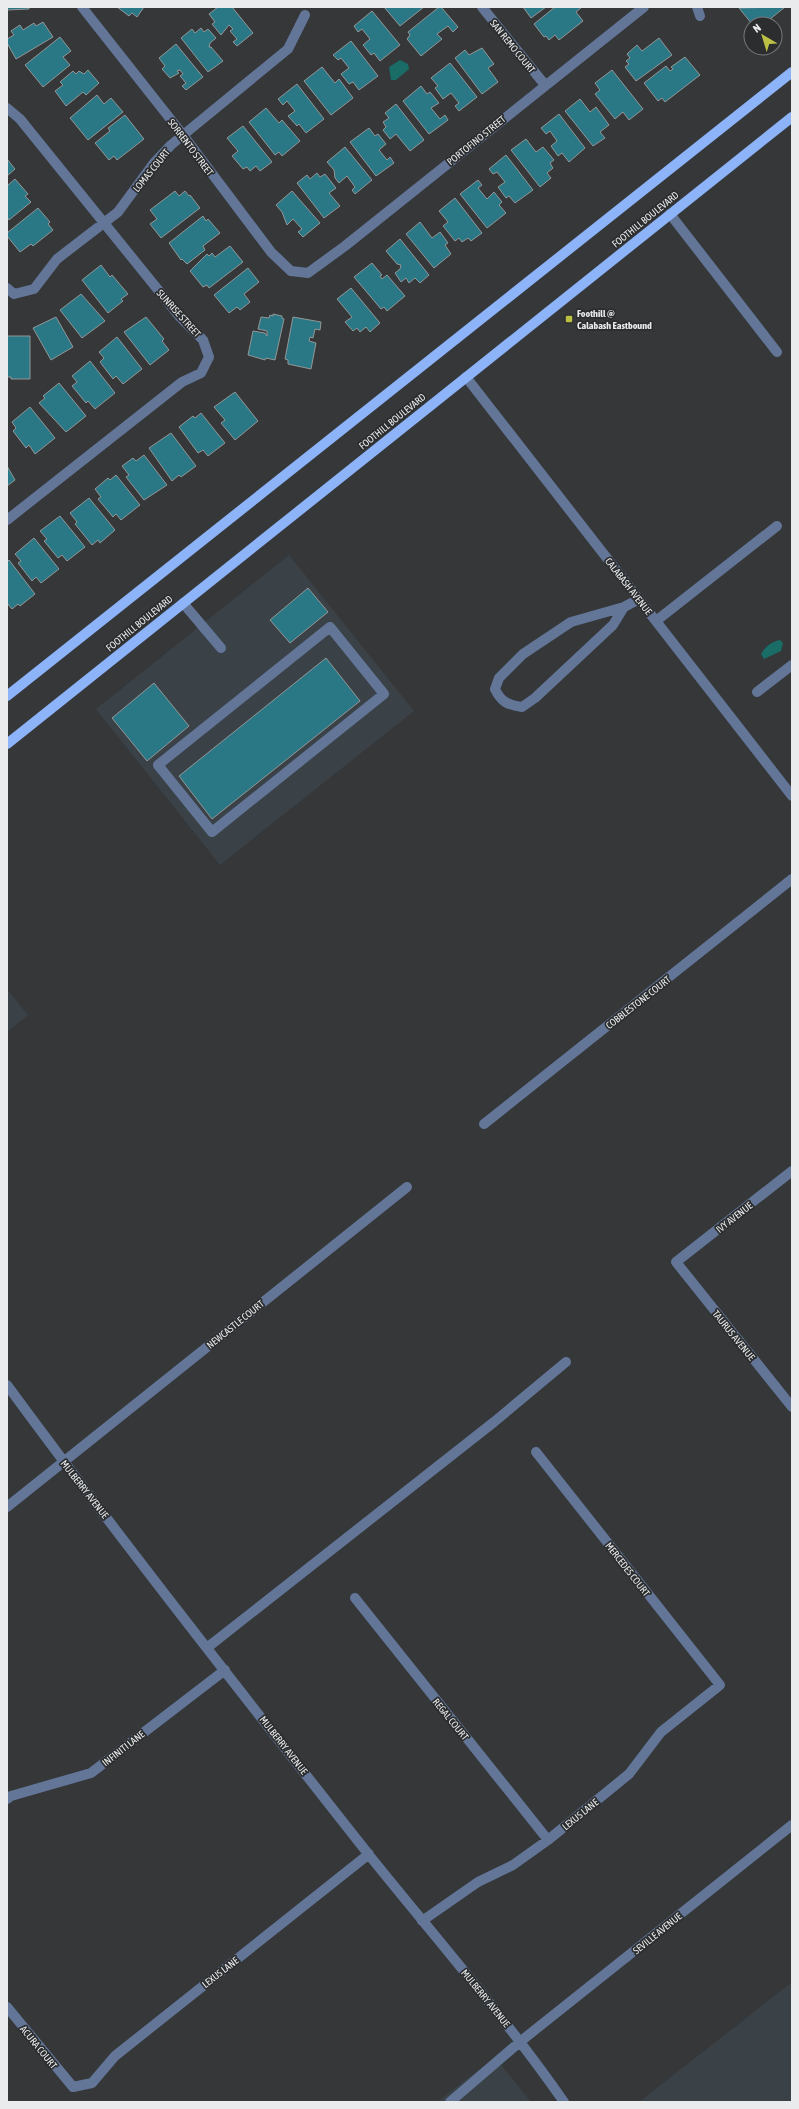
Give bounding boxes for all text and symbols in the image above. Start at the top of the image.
north arrow [743,16,783,56]
street label: SAN REMO COURT [488,18,538,75]
text: N [751,21,763,35]
street label: PORTOFINO STREET [445,113,508,167]
street label: SORRENTO STREET [166,117,216,178]
street label: LOMAS COURT [131,146,172,194]
street label: FOOTHILL BOULEVARD [610,189,681,250]
street label: SUNRISE STREET [155,287,203,340]
place label: Foothill @ Calabash Eastbound [577,308,652,331]
marker: Foothill @ Calabash Eastbound [564,314,574,324]
street label: FOOTHILL BOULEVARD [357,391,428,452]
street label: CALABASH AVENUE [603,556,655,618]
street label: FOOTHILL BOULEVARD [104,593,175,654]
street label: COBBLESTONE COURT [604,973,673,1031]
street label: IVY AVENUE [714,1199,755,1235]
street label: NEWCASTLE COURT [205,1298,267,1351]
street label: TAURUS AVENUE [710,1308,758,1363]
street label: MULBERRY AVENUE [58,1458,111,1521]
street label: MERCEDES COURT [603,1540,652,1599]
street label: REGAL COURT [431,1696,471,1743]
street label: MULBERRY AVENUE [257,1714,310,1777]
street label: INFINITI LANE [100,1728,147,1768]
street label: LEXUS LANE [560,1796,601,1832]
street label: SEVILLE AVENUE [631,1910,684,1956]
street label: LEXUS LANE [200,1954,241,1990]
street label: MULBERRY AVENUE [459,1967,513,2030]
street label: ACURA COURT [18,2024,60,2071]

